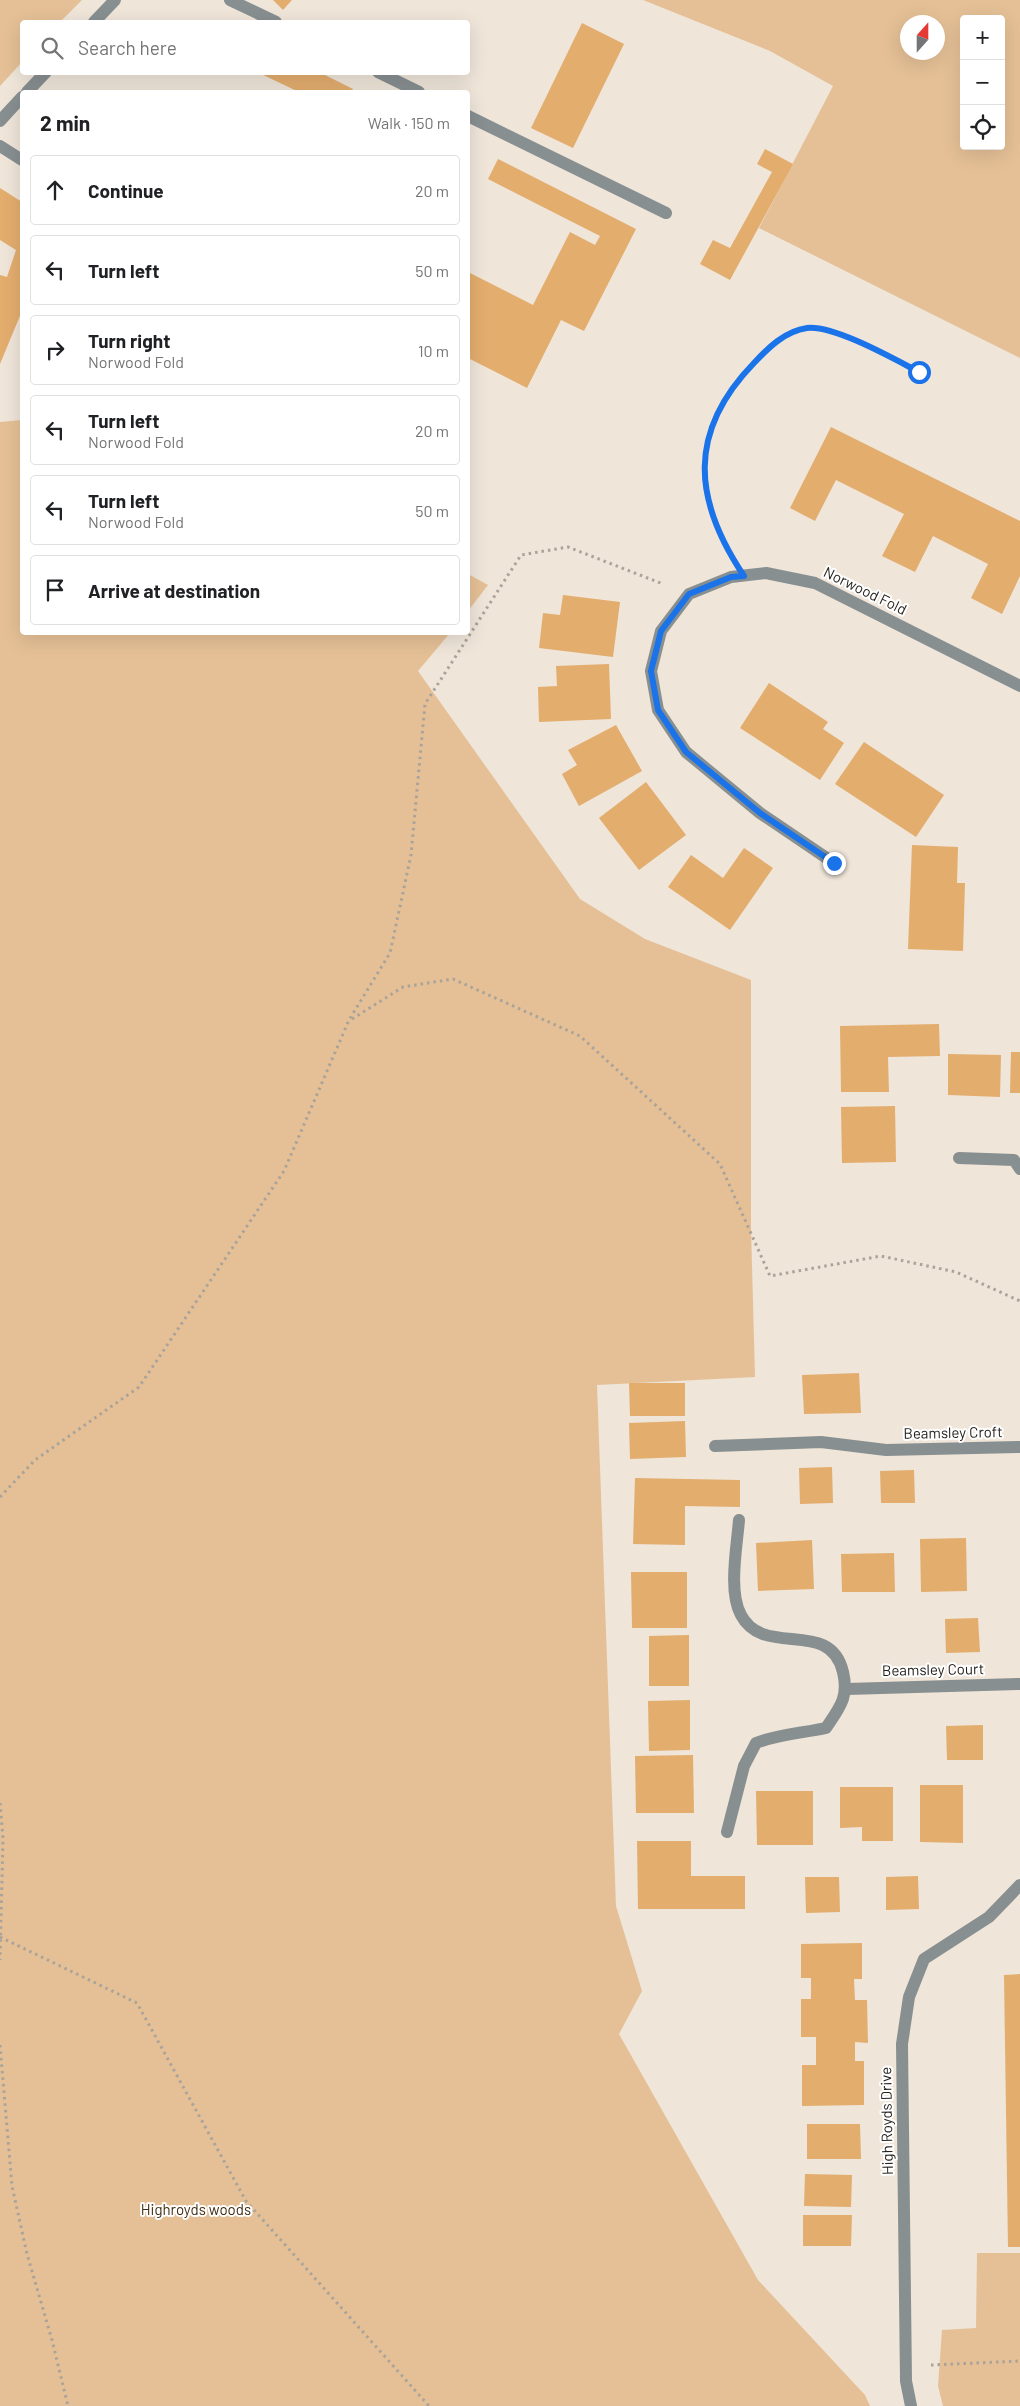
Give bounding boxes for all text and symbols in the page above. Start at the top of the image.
north arrow [900,15,945,60]
map controls [960,15,1005,150]
button: + [960,15,1005,60]
search box [20,20,470,75]
icon: search [38,34,66,62]
text: Search here [78,36,177,59]
button: − [960,60,1005,105]
button: locate [960,105,1005,150]
text: 2 min [40,110,90,135]
text: Walk · 150 m [368,113,450,132]
icon: ahead [41,176,69,204]
text: Continue [88,179,164,202]
text: 20 m [415,181,449,200]
icon: left [41,256,69,284]
text: Turn left [88,259,159,282]
text: 50 m [415,261,449,280]
text: Turn right [88,329,170,352]
icon: right [41,336,69,364]
text: 10 m [418,341,449,360]
text: Norwood Fold [88,352,184,371]
route start [908,361,931,384]
text: Turn left [88,409,159,432]
icon: left [41,416,69,444]
text: 20 m [415,421,449,440]
text: Norwood Fold [88,432,184,451]
text: Turn left [88,489,159,512]
icon: left [41,496,69,524]
text: 50 m [415,501,449,520]
text: Norwood Fold [88,512,184,531]
street label: Norwood Fold [821,562,910,618]
icon: arrive [41,576,69,604]
text: Arrive at destination [88,579,260,602]
route end [823,852,846,875]
street label: Beamsley Croft [903,1422,1003,1442]
street label: Beamsley Court [882,1659,984,1679]
street label: High Royds Drive [876,2067,896,2175]
park label: Highroyds woods [141,2200,251,2218]

